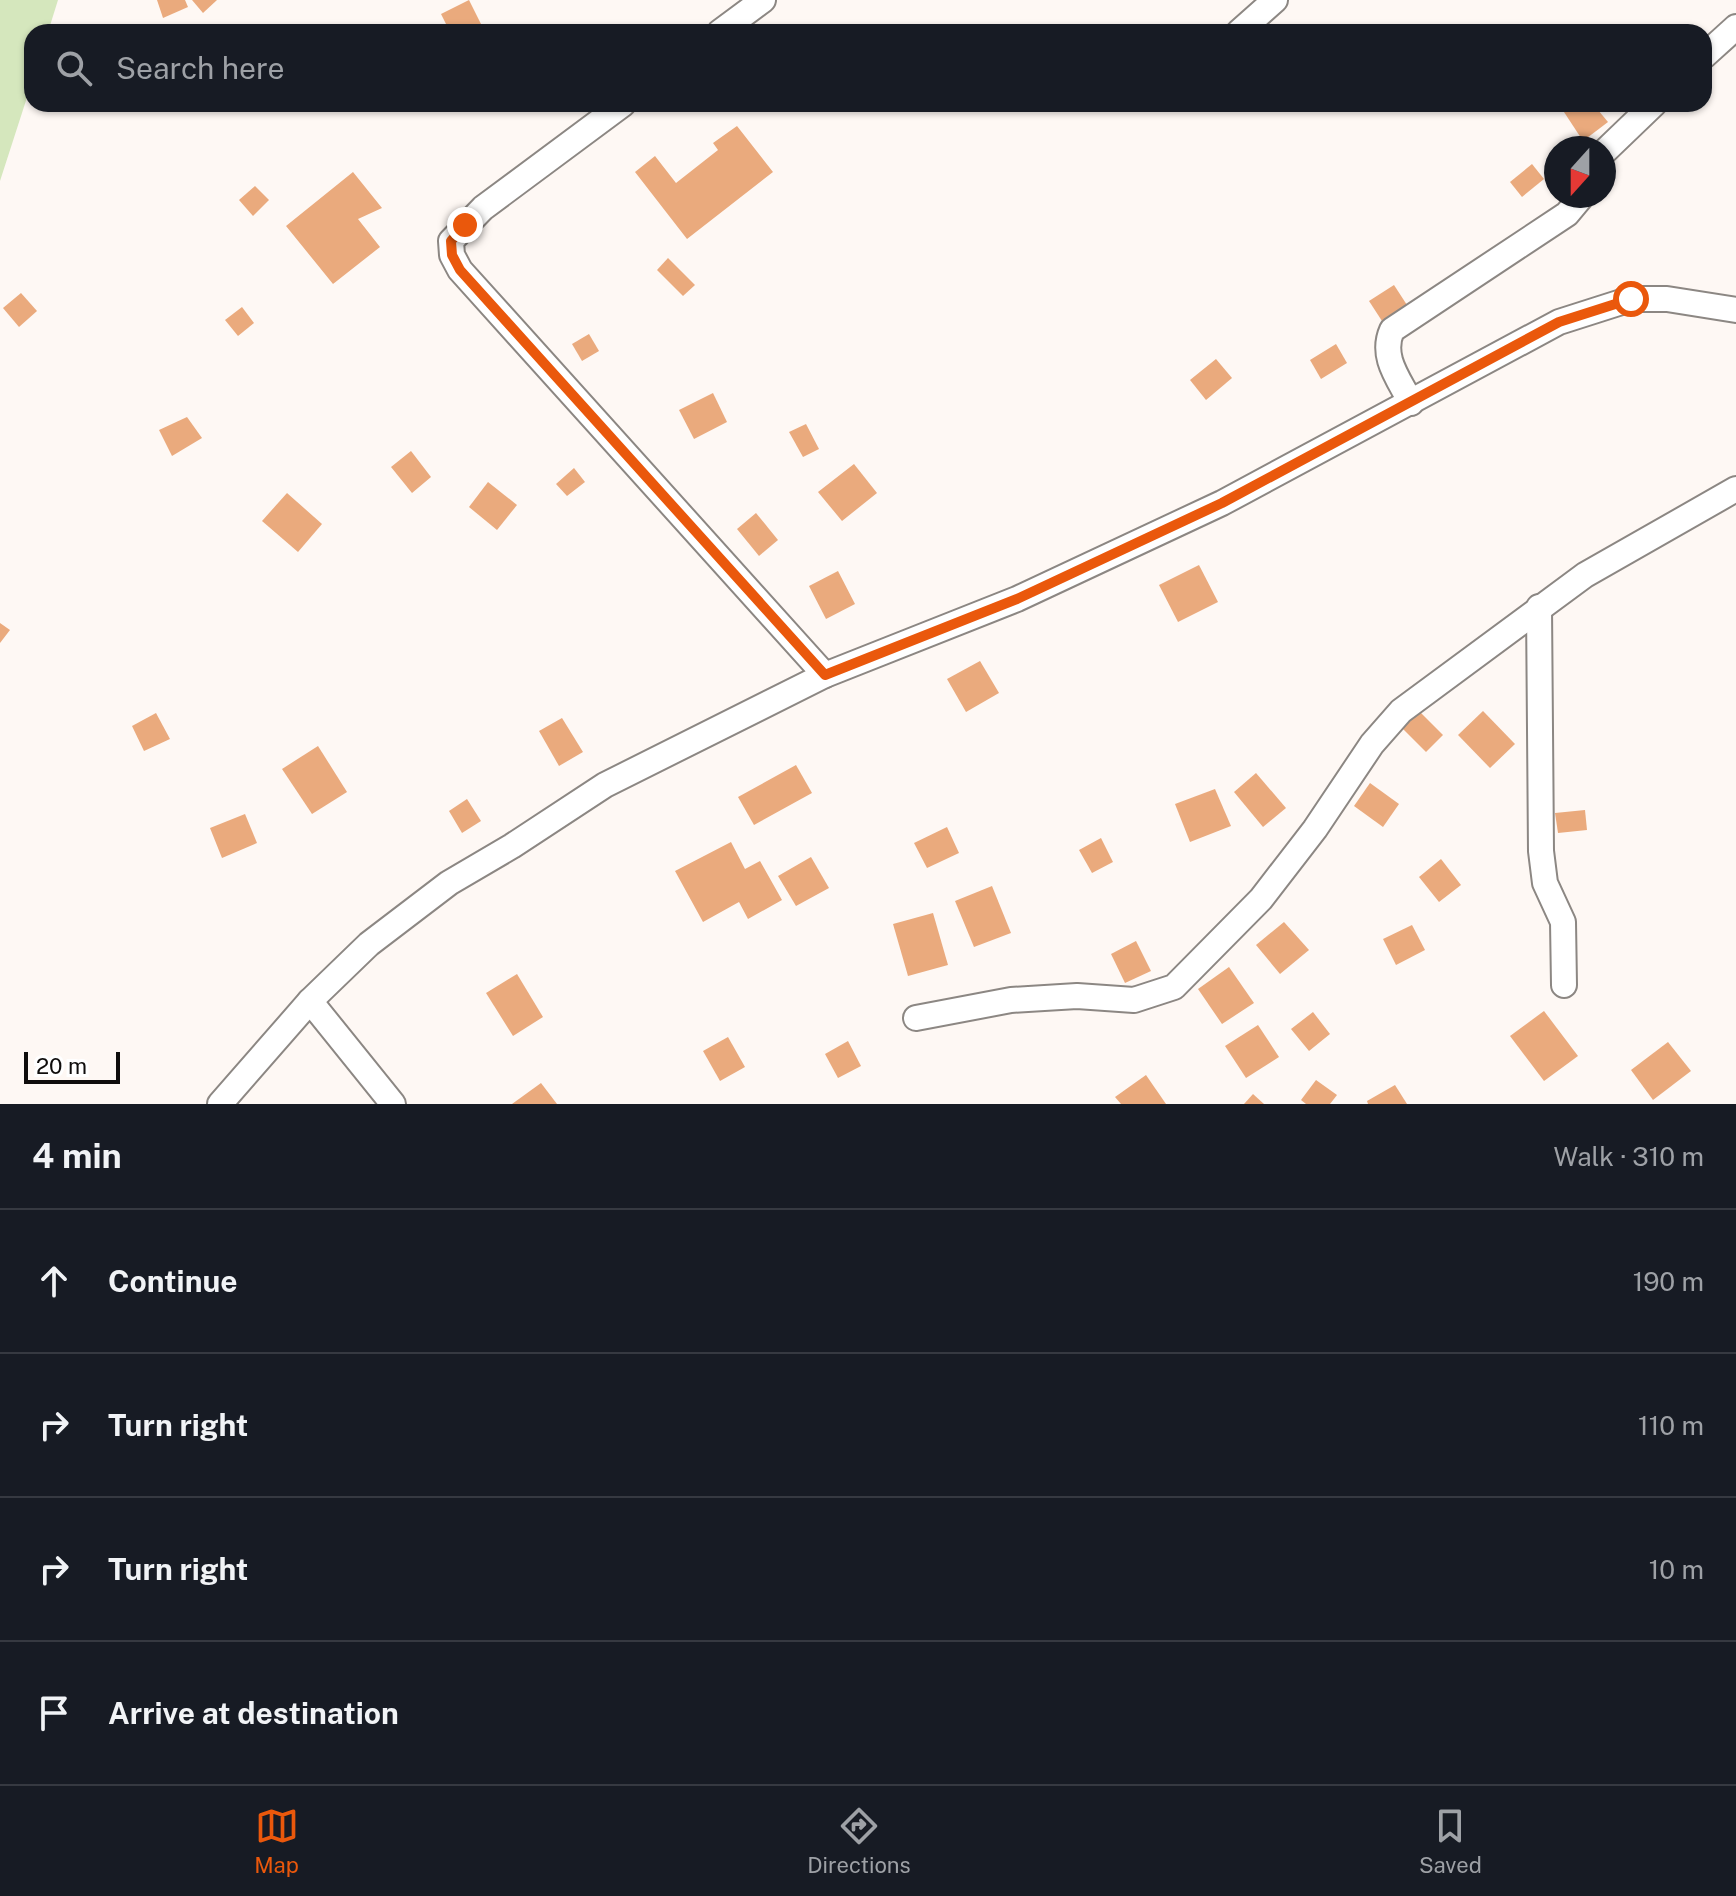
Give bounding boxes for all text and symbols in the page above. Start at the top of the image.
search box [24,24,1712,112]
icon: search [52,46,96,90]
text: Search here [116,50,284,86]
north arrow [1544,136,1616,208]
route end [447,207,483,243]
route start [1613,281,1649,317]
scale bar [24,1048,120,1084]
text: 20 m [36,1053,87,1079]
text: 4 min [32,1136,122,1176]
text: Walk · 310 m [1554,1141,1704,1172]
icon: ahead [32,1259,76,1303]
text: Continue [108,1263,238,1299]
text: 190 m [1633,1266,1704,1297]
icon: right [32,1403,76,1447]
text: Turn right [108,1407,248,1443]
text: 110 m [1638,1410,1704,1441]
icon: right [32,1547,76,1591]
text: Turn right [108,1551,248,1587]
text: 10 m [1649,1554,1704,1585]
icon: arrive [32,1691,76,1735]
text: Arrive at destination [108,1695,399,1731]
tab: Map [254,1804,299,1878]
tab: Directions [807,1804,911,1878]
tab: Saved [1419,1804,1482,1878]

